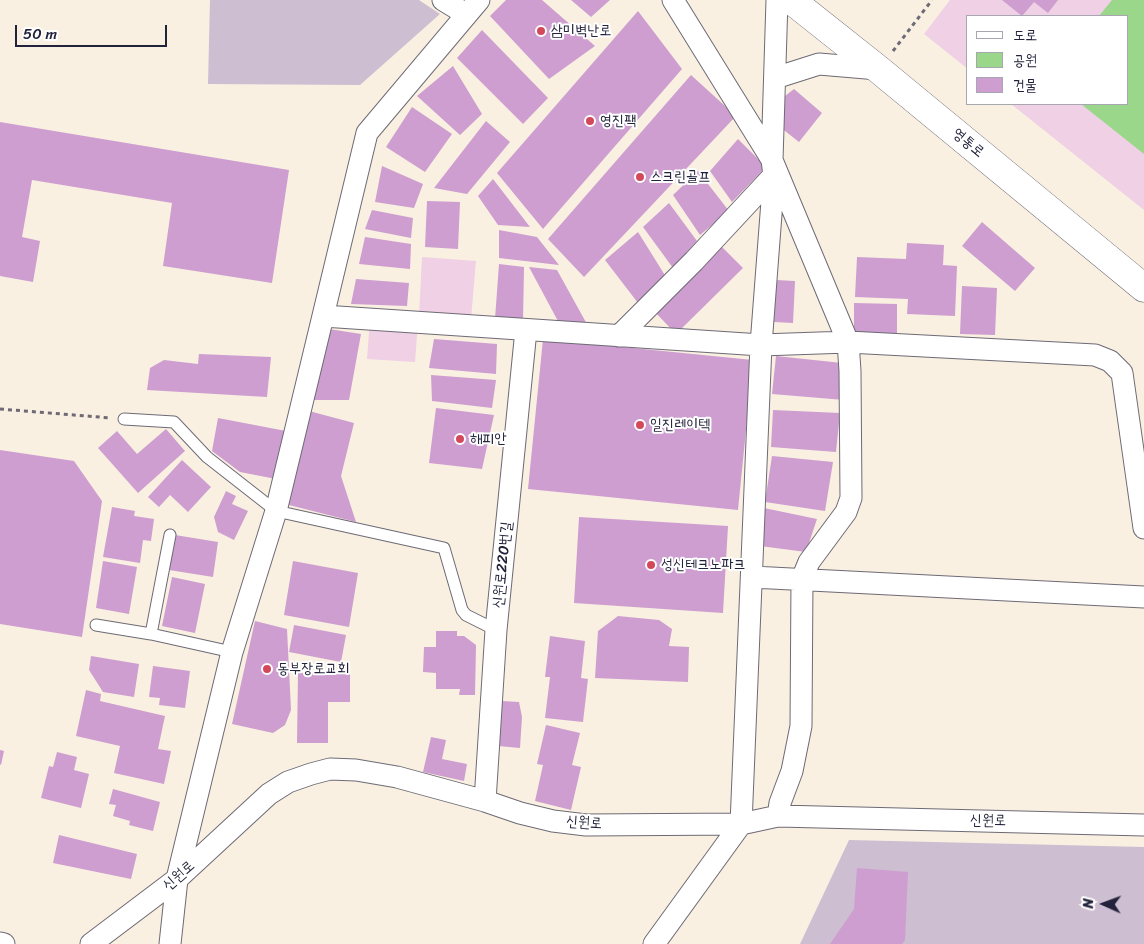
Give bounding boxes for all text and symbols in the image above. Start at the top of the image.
scale bar [18,15,170,47]
legend [966,15,1129,105]
text: 50 m [23,21,57,47]
place label: 삼미벽난로 [551,22,611,40]
text: 도로 [1013,22,1037,48]
marker: 삼미벽난로 [535,25,547,37]
text: 공원 [1013,47,1037,73]
text: 건물 [1013,72,1037,98]
place label: 영진팩 [600,112,636,130]
marker: 영진팩 [584,115,596,127]
street label: 영통로 [948,124,988,162]
place label: 스크린골프 [650,168,710,186]
marker: 스크린골프 [634,171,646,183]
place label: 일진레이텍 [650,416,710,434]
marker: 일진레이텍 [634,419,646,431]
place label: 해피안 [470,430,506,448]
marker: 해피안 [454,433,466,445]
street label: 신원로220번길 [489,521,517,609]
place label: 성신테크노파크 [661,556,745,574]
marker: 성신테크노파크 [645,559,657,571]
place label: 동부장로교회 [277,660,349,678]
marker: 동부장로교회 [261,663,273,675]
street label: 신원로 [970,812,1006,830]
street label: 신원로 [565,813,603,833]
street label: 신원로 [159,857,199,895]
north arrow [1079,879,1129,929]
text: N [1076,898,1101,909]

